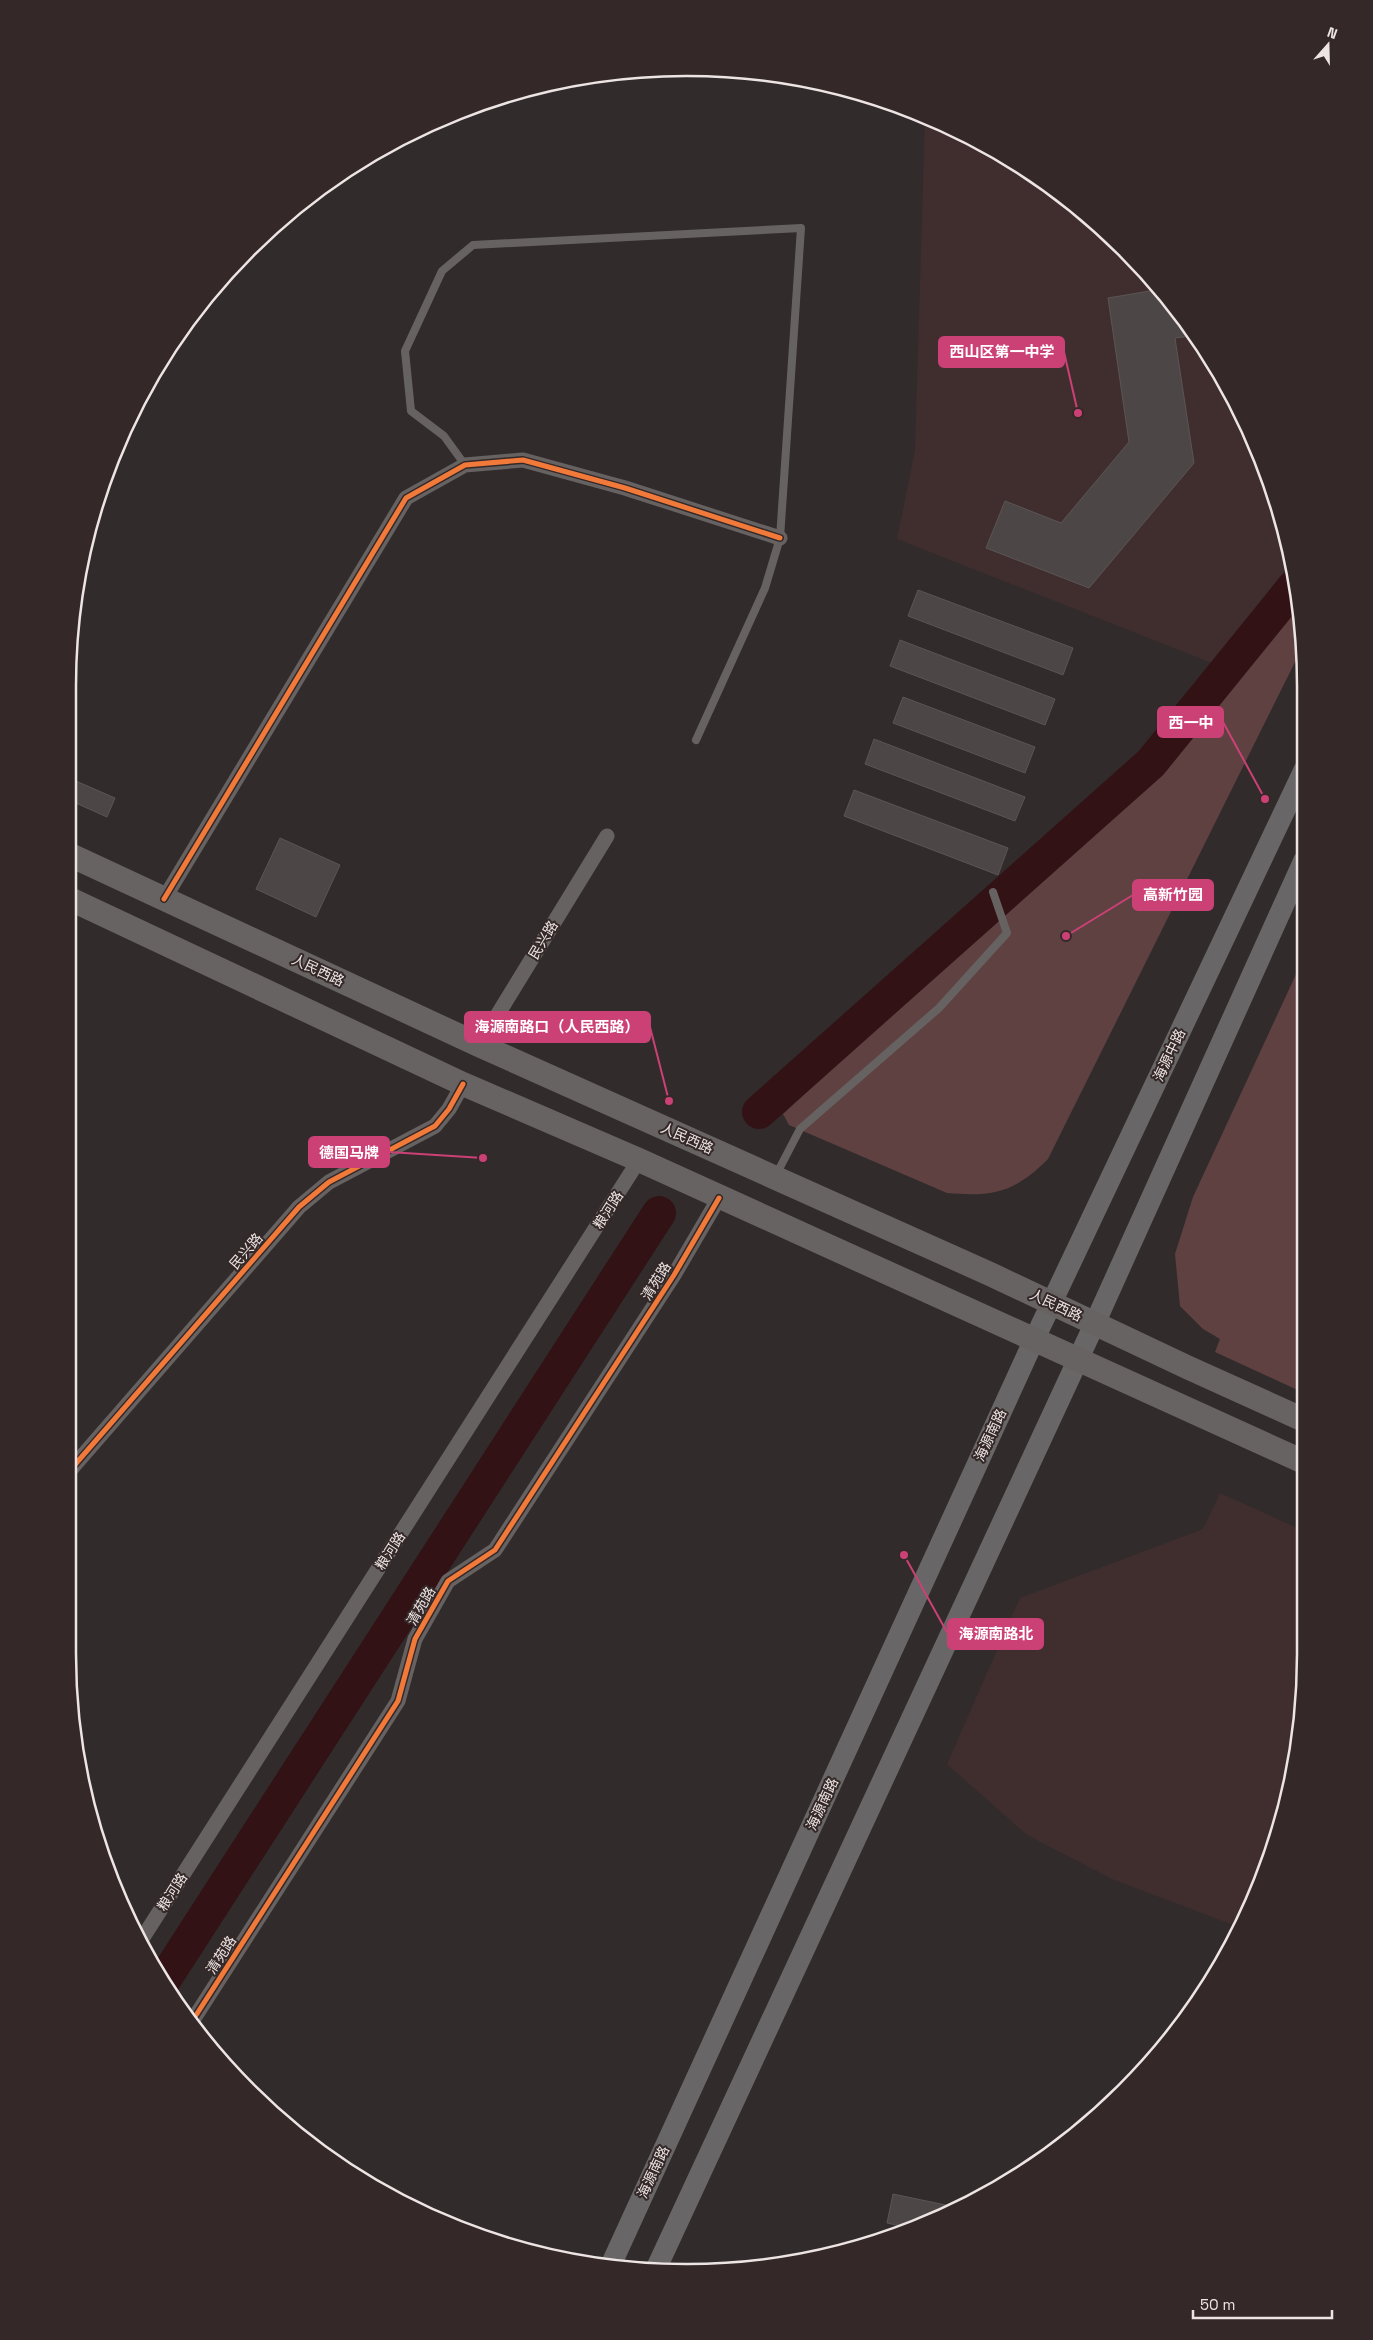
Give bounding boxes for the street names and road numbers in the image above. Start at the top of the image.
street label: 民兴路 [524,917,562,963]
street label: 人民西路 [289,950,347,990]
street label: 海源中路 [1149,1026,1189,1084]
street label: 人民西路 [658,1118,716,1158]
street label: 粮河路 [589,1187,627,1233]
street label: 民兴路 [225,1229,267,1273]
street label: 清苑路 [637,1258,675,1304]
street label: 人民西路 [1027,1285,1085,1325]
street label: 海源南路 [970,1406,1010,1464]
street label: 粮河路 [371,1528,409,1574]
street label: 清苑路 [403,1583,439,1629]
street label: 海源南路 [802,1775,842,1833]
street label: 粮河路 [153,1869,191,1915]
street label: 清苑路 [202,1932,240,1978]
street label: 海源南路 [633,2143,673,2201]

